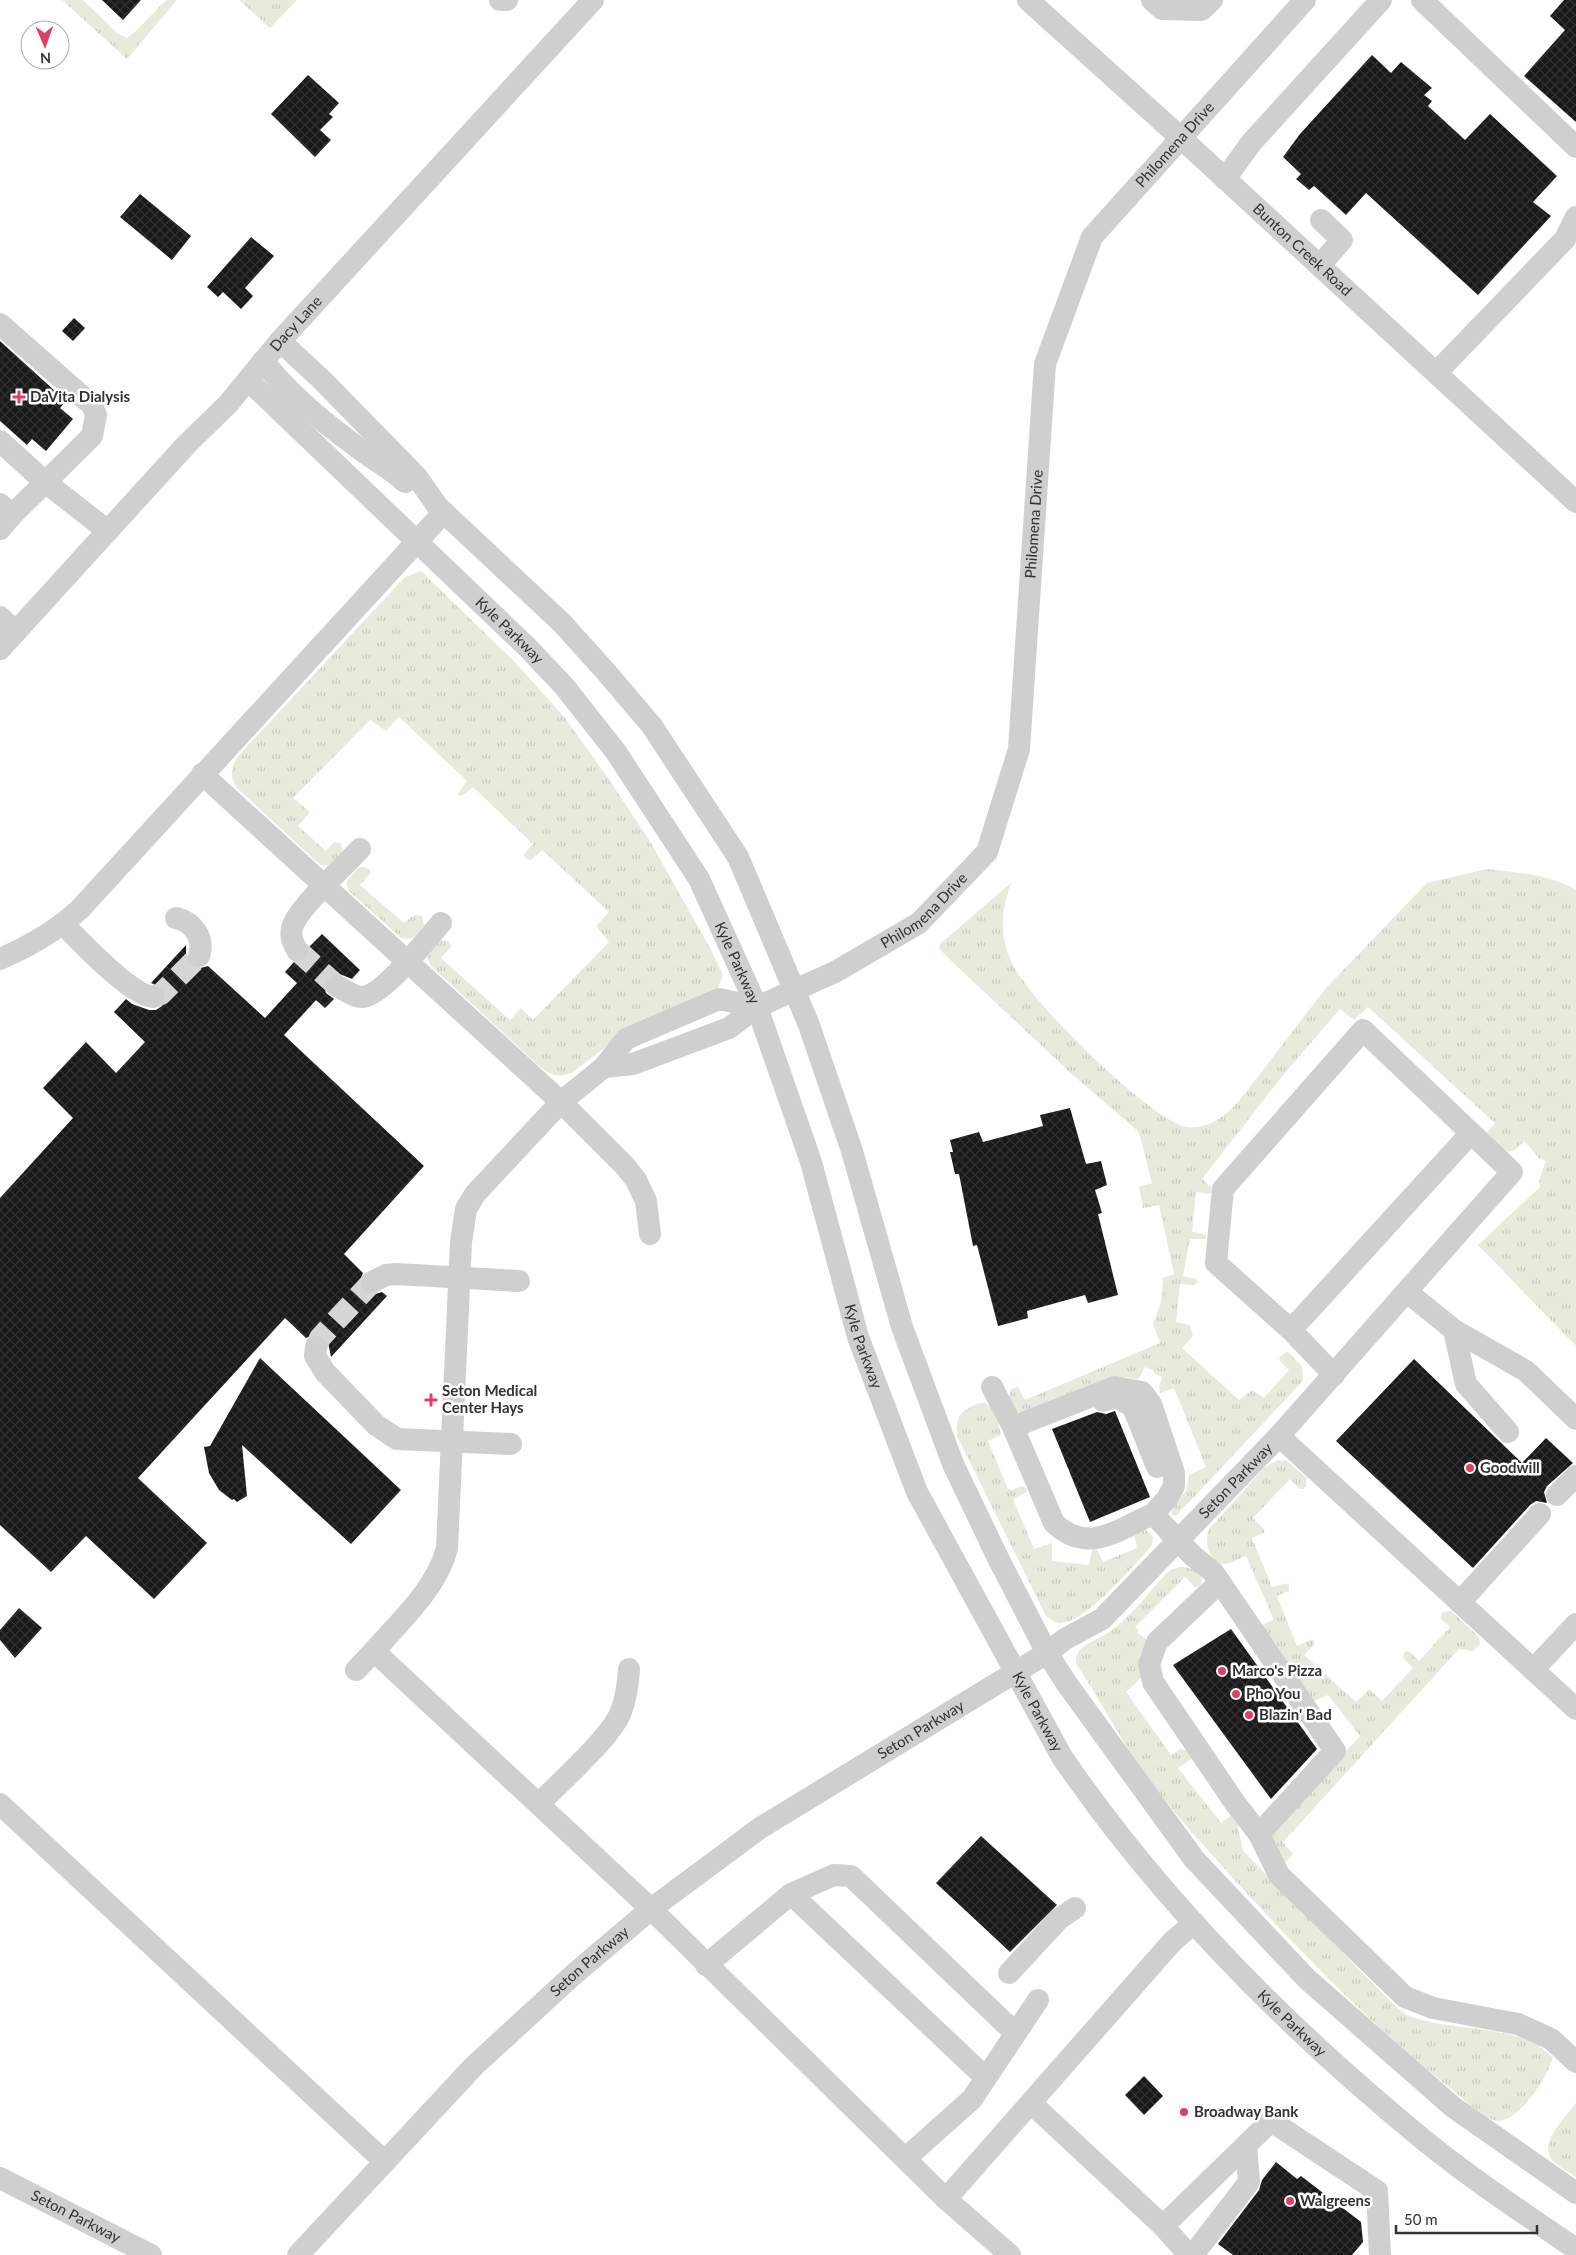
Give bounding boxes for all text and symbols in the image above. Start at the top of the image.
north arrow [20,20,70,70]
text: N [40,50,51,67]
street label: Philomena Drive [1131,98,1217,190]
street label: Bunton Creek Road [1250,199,1356,299]
street label: Dacy Lane [265,292,325,354]
place label: DaVita Dialysis [30,387,130,405]
marker: DaVita Dialysis [12,390,26,404]
street label: Philomena Drive [1021,469,1046,579]
street label: Kyle Parkway [472,593,548,667]
street label: Philomena Drive [877,868,970,951]
street label: Kyle Parkway [712,919,765,1007]
street label: Kyle Parkway [842,1302,887,1391]
place label: Seton Medical Center Hays [442,1381,537,1416]
marker: Seton Medical Center Hays [424,1393,438,1407]
street label: Seton Parkway [1194,1438,1276,1522]
place label: Goodwill [1480,1458,1540,1476]
marker: Goodwill [1464,1462,1476,1474]
place label: Marco's Pizza [1232,1661,1322,1679]
marker: Marco's Pizza [1216,1665,1228,1677]
street label: Kyle Parkway [1009,1668,1067,1755]
place label: Pho You [1246,1684,1300,1702]
marker: Pho You [1230,1688,1242,1700]
street label: Seton Parkway [874,1696,967,1762]
place label: Blazin' Bad [1259,1705,1332,1723]
marker: Blazin' Bad [1243,1709,1255,1721]
street label: Seton Parkway [546,1922,632,2000]
street label: Kyle Parkway [1254,1986,1331,2060]
place label: Broadway Bank [1194,2102,1299,2120]
marker: Broadway Bank [1178,2106,1190,2118]
street label: Seton Parkway [28,2185,124,2246]
place label: Walgreens [1300,2191,1371,2209]
marker: Walgreens [1284,2195,1296,2207]
scale bar [1396,2202,1537,2234]
text: 50 m [1404,2210,1438,2228]

